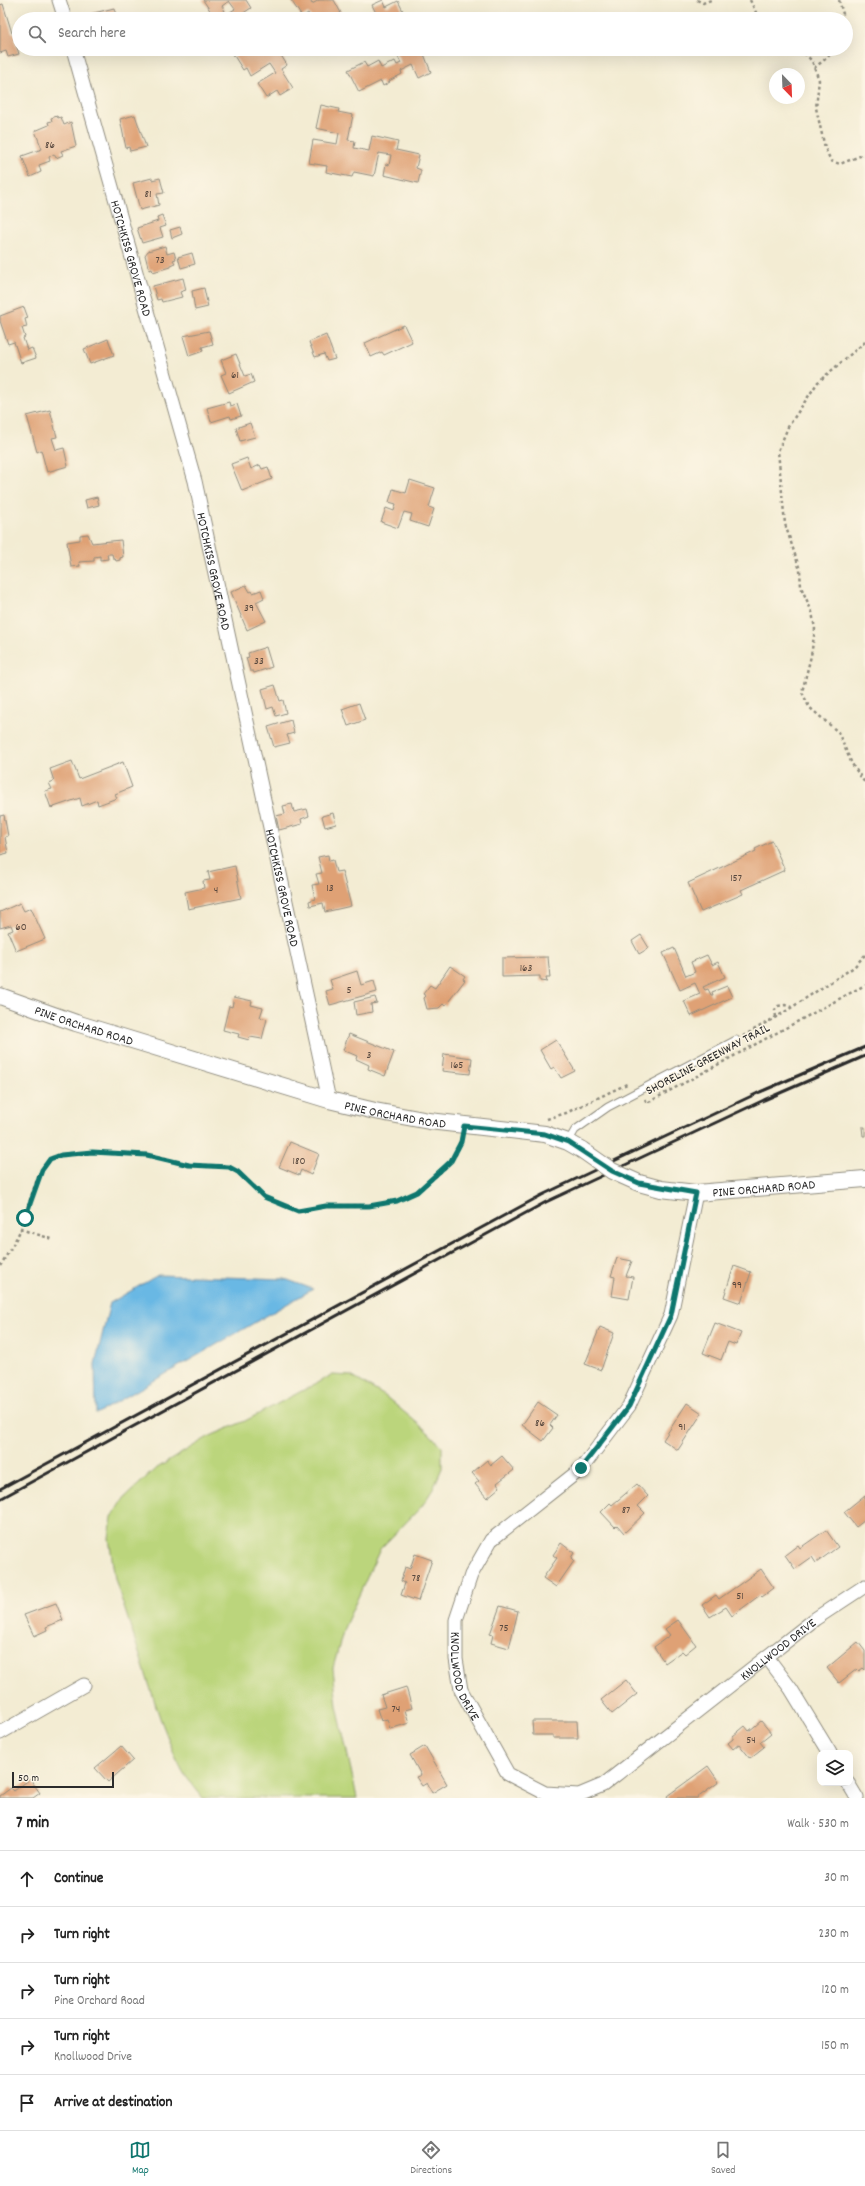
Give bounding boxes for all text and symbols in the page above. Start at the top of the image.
search box [12,12,853,56]
icon: search [26,23,48,45]
text: Search here [58,23,126,45]
north arrow [769,68,805,104]
house number: 86 [45,138,55,154]
house number: 81 [145,187,151,203]
street label: HOTCHKISS GROVE ROAD [104,198,155,319]
house number: 73 [155,253,165,269]
house number: 61 [231,368,239,384]
street label: HOTCHKISS GROVE ROAD [190,511,234,633]
house number: 39 [244,601,254,617]
house number: 33 [254,654,264,670]
street label: HOTCHKISS GROVE ROAD [259,828,303,949]
house number: 157 [730,871,742,887]
house number: 13 [326,881,334,897]
house number: 4 [214,883,218,899]
house number: 60 [15,920,27,936]
house number: 163 [520,961,532,977]
house number: 5 [346,983,352,999]
street label: PINE ORCHARD ROAD [31,1002,136,1052]
street label: SHORELINE GREENWAY TRAIL [643,1019,774,1101]
house number: 3 [367,1048,372,1064]
house number: 165 [451,1058,463,1074]
street label: PINE ORCHARD ROAD [342,1097,447,1135]
house number: 180 [293,1154,305,1170]
street label: PINE ORCHARD ROAD [712,1176,816,1204]
route start [16,1209,34,1227]
house number: 99 [732,1278,742,1294]
house number: 86 [535,1416,545,1432]
house number: 91 [678,1420,686,1436]
route end [572,1459,590,1477]
house number: 87 [622,1503,630,1519]
house number: 78 [412,1571,420,1587]
house number: 51 [736,1589,744,1605]
street label: KNOLLWOOD DRIVE [737,1615,821,1686]
house number: 75 [499,1621,509,1637]
street label: KNOLLWOOD DRIVE [444,1632,483,1725]
house number: 74 [392,1702,400,1718]
house number: 54 [746,1733,756,1749]
map controls [817,1750,853,1786]
button: layers [817,1750,853,1786]
scale bar [12,1770,114,1789]
text: 50 m [18,1771,39,1787]
text: 7 min [16,1812,49,1836]
text: Walk · 530 m [787,1815,849,1834]
icon: ahead [16,1868,38,1890]
text: Continue [54,1868,103,1890]
text: 30 m [824,1869,849,1888]
icon: right [16,1924,38,1946]
text: Turn right [54,1924,110,1946]
text: 230 m [819,1925,849,1944]
text: Turn right [54,1970,110,1992]
icon: right [16,1980,38,2002]
text: 120 m [821,1981,849,2000]
text: Pine Orchard Road [54,1992,145,2011]
text: Turn right [54,2026,110,2048]
icon: right [16,2036,38,2058]
text: 150 m [821,2037,849,2056]
text: Knollwood Drive [54,2048,132,2067]
icon: arrive [16,2092,38,2114]
text: Arrive at destination [54,2092,172,2114]
tab: Map [129,2139,151,2179]
tab: Directions [410,2139,452,2179]
tab: Saved [711,2139,736,2179]

